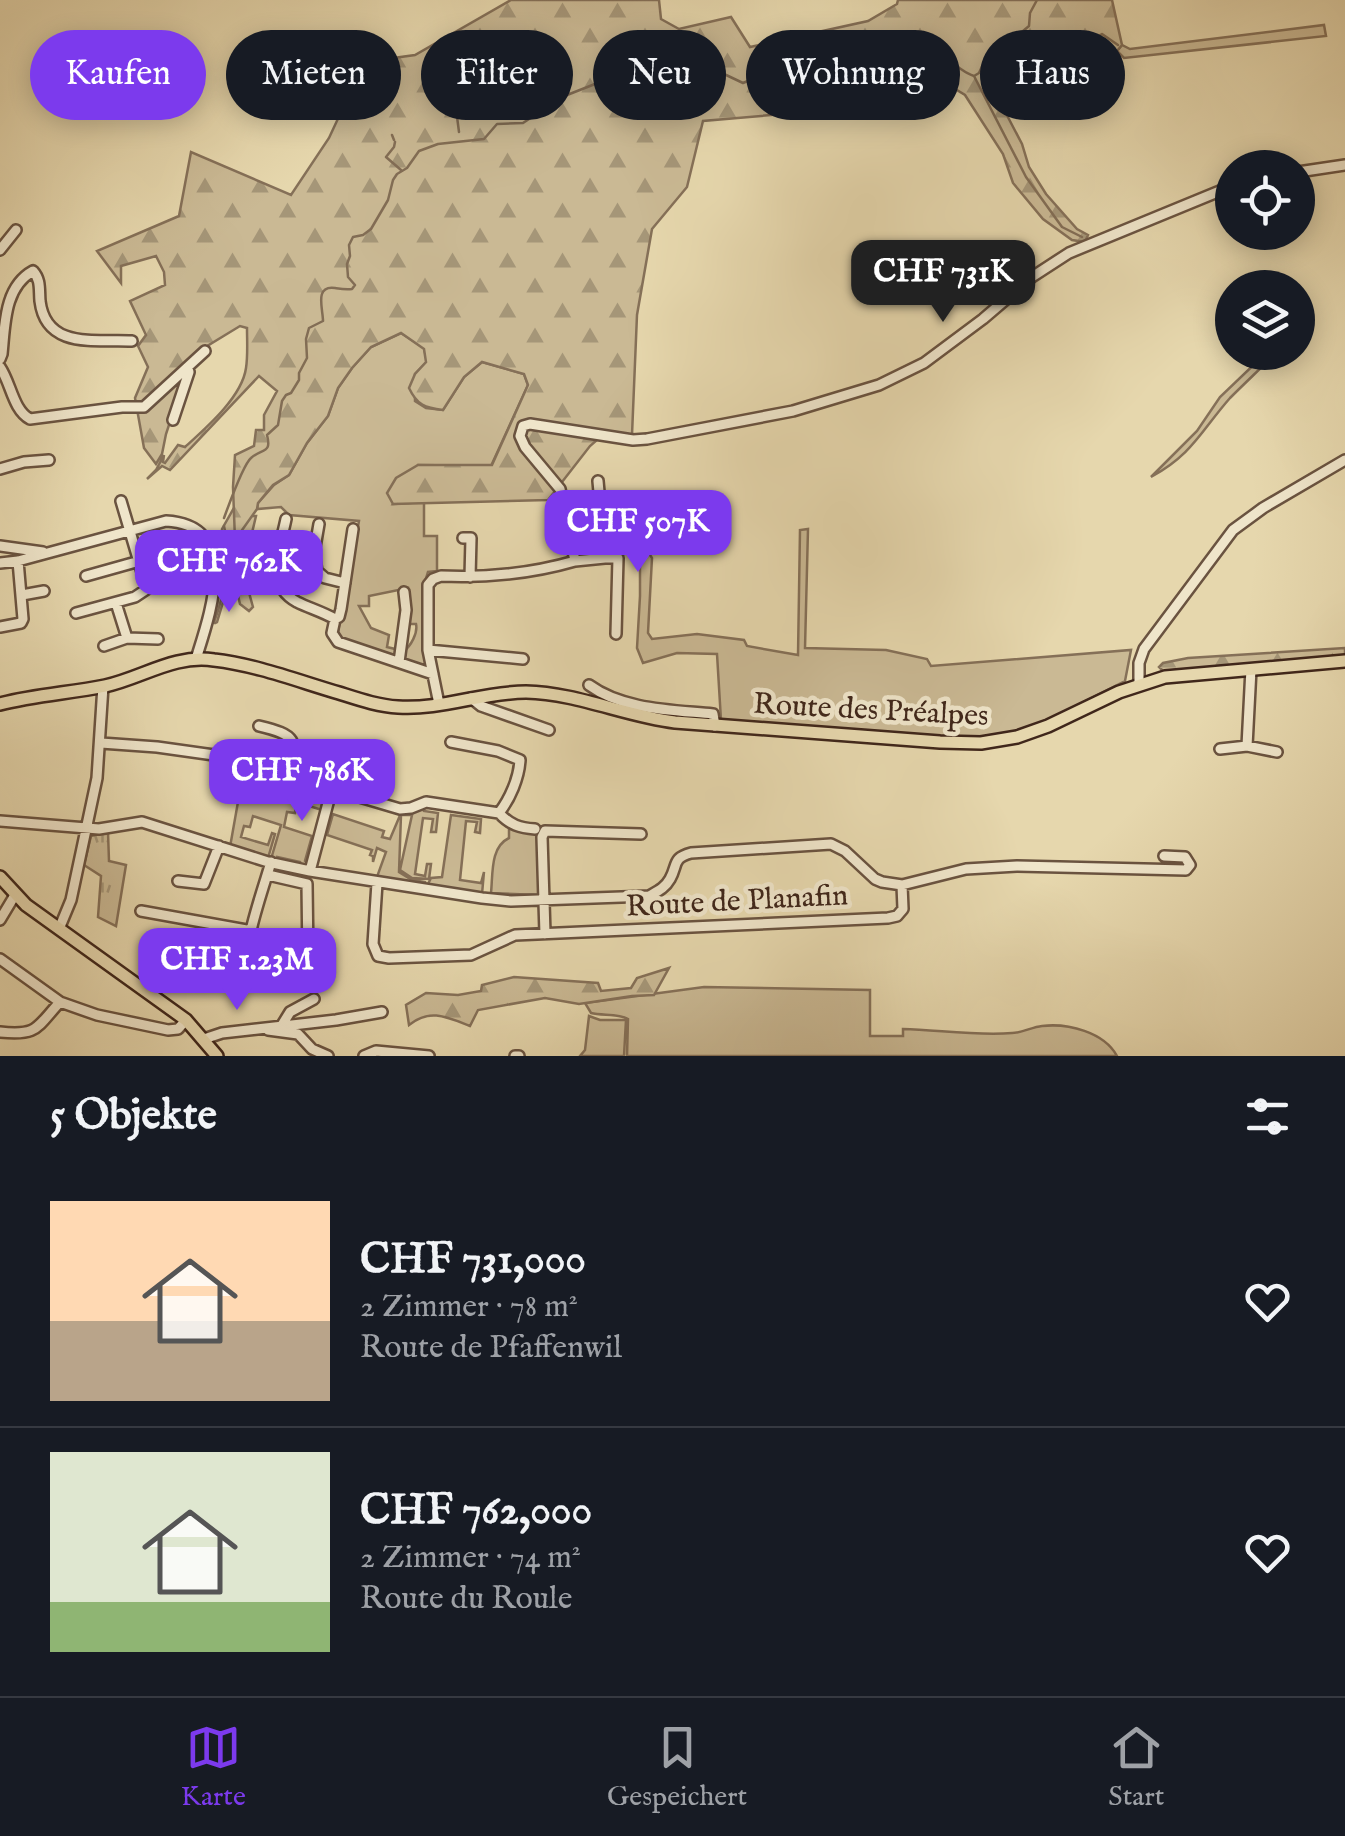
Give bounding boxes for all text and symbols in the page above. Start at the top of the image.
chip: Kaufen [30,30,206,120]
chip: Mieten [226,30,401,120]
chip: Filter [421,30,573,120]
chip: Neu [593,30,726,120]
chip: Wohnung [746,30,960,120]
chip: Haus [980,30,1125,120]
map controls [1215,150,1315,370]
button: locate [1215,150,1315,250]
pin: CHF 731K [840,240,1046,325]
text: CHF 731K [873,252,1013,293]
button: layers [1215,270,1315,370]
pin: CHF 507K [535,490,741,575]
text: CHF 507K [567,502,709,543]
pin: CHF 762K [126,530,332,615]
text: CHF 762K [157,542,301,583]
street label: Route des Préalpes [752,686,990,736]
pin: CHF 786K [199,739,405,824]
text: CHF 786K [231,751,373,792]
street label: Route de Planafin [625,877,849,927]
pin: CHF 1.23M [123,928,351,1013]
text: CHF 1.23M [160,940,314,981]
icon: filters [1240,1089,1295,1144]
text: 5 Objekte [50,1090,217,1143]
text: CHF 731,000 [360,1234,586,1287]
icon: home [130,1241,250,1361]
icon: heart [1240,1274,1295,1329]
text: 2 Zimmer · 78 m² [360,1287,578,1328]
text: Route de Pfaffenwil [360,1328,622,1369]
text: CHF 762,000 [360,1485,592,1538]
icon: home [130,1492,250,1612]
icon: heart [1240,1525,1295,1580]
text: 2 Zimmer · 74 m² [360,1538,581,1579]
text: Route du Roule [360,1579,572,1620]
tab: Karte [181,1720,246,1815]
tab: Gespeichert [607,1720,747,1815]
tab: Start [1108,1720,1164,1815]

